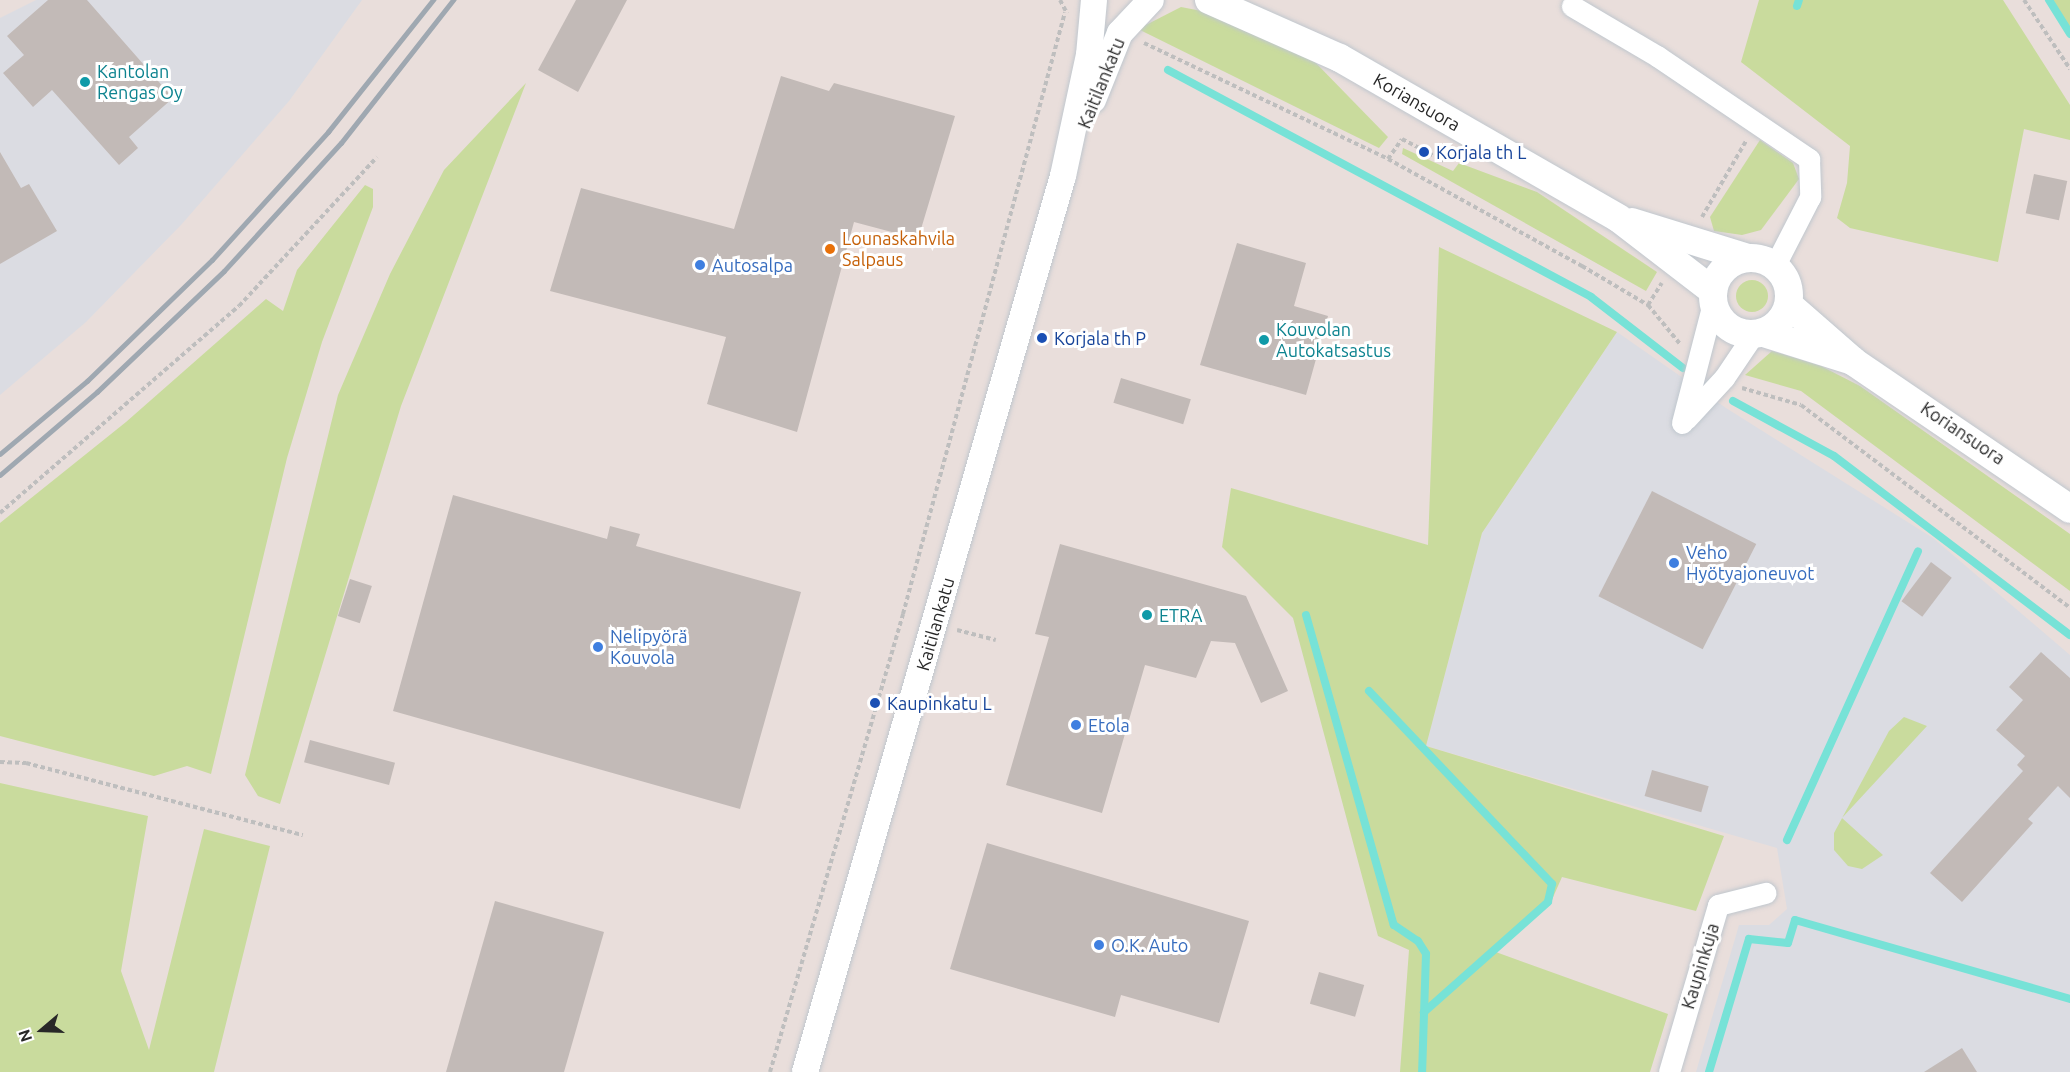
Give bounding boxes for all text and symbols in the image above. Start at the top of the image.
street label: Kaitilankatu [1073,34,1129,132]
place label: Kantolan Rengas Oy [97,61,183,104]
street label: Koriansuora [1370,68,1464,136]
marker: Kantolan Rengas Oy [78,75,92,89]
place label: Korjala th L [1436,141,1526,163]
marker: Korjala th L [1417,145,1431,159]
place label: Lounaskahvila Salpaus [842,228,955,270]
marker: Lounaskahvila Salpaus [823,242,837,256]
place label: Autosalpa [712,254,793,276]
marker: Autosalpa [693,258,707,272]
place label: Kouvolan Autokatsastus [1276,319,1391,362]
place label: Korjala th P [1054,327,1146,349]
marker: Korjala th P [1035,331,1049,345]
marker: Kouvolan Autokatsastus [1257,333,1271,347]
street label: Koriansuora [1917,397,2009,469]
place label: Veho Hyötyajoneuvot [1686,542,1814,584]
marker: Veho Hyötyajoneuvot [1667,556,1681,570]
street label: Kaitilankatu [911,575,959,673]
place label: ETRA [1159,604,1203,626]
marker: ETRA [1140,608,1154,622]
place label: Nelipyörä Kouvola [610,626,688,668]
marker: Nelipyörä Kouvola [591,640,605,654]
place label: Kaupinkatu L [887,692,992,714]
marker: Kaupinkatu L [868,696,882,710]
place label: Etola [1088,714,1130,736]
marker: Etola [1069,718,1083,732]
street label: Kaupinkuja [1677,920,1723,1012]
place label: O.K. Auto [1111,934,1188,956]
marker: O.K. Auto [1092,938,1106,952]
north arrow [12,1000,72,1060]
text: N [15,1027,35,1044]

